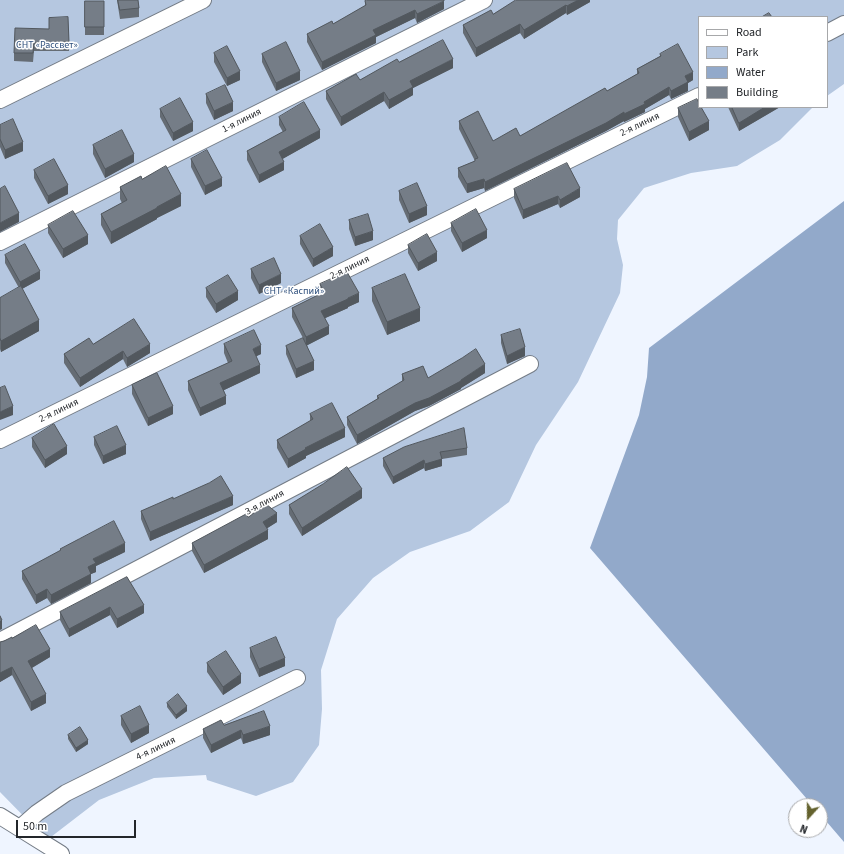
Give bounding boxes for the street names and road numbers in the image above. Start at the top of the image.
street label: 1-я линия [220,106,264,136]
street label: 2-я линия [618,110,662,140]
street label: 2-я линия [328,253,372,283]
street label: 2-я линия [37,396,81,426]
street label: 3-я линия [243,488,287,518]
street label: 4-я линия [134,734,178,764]

